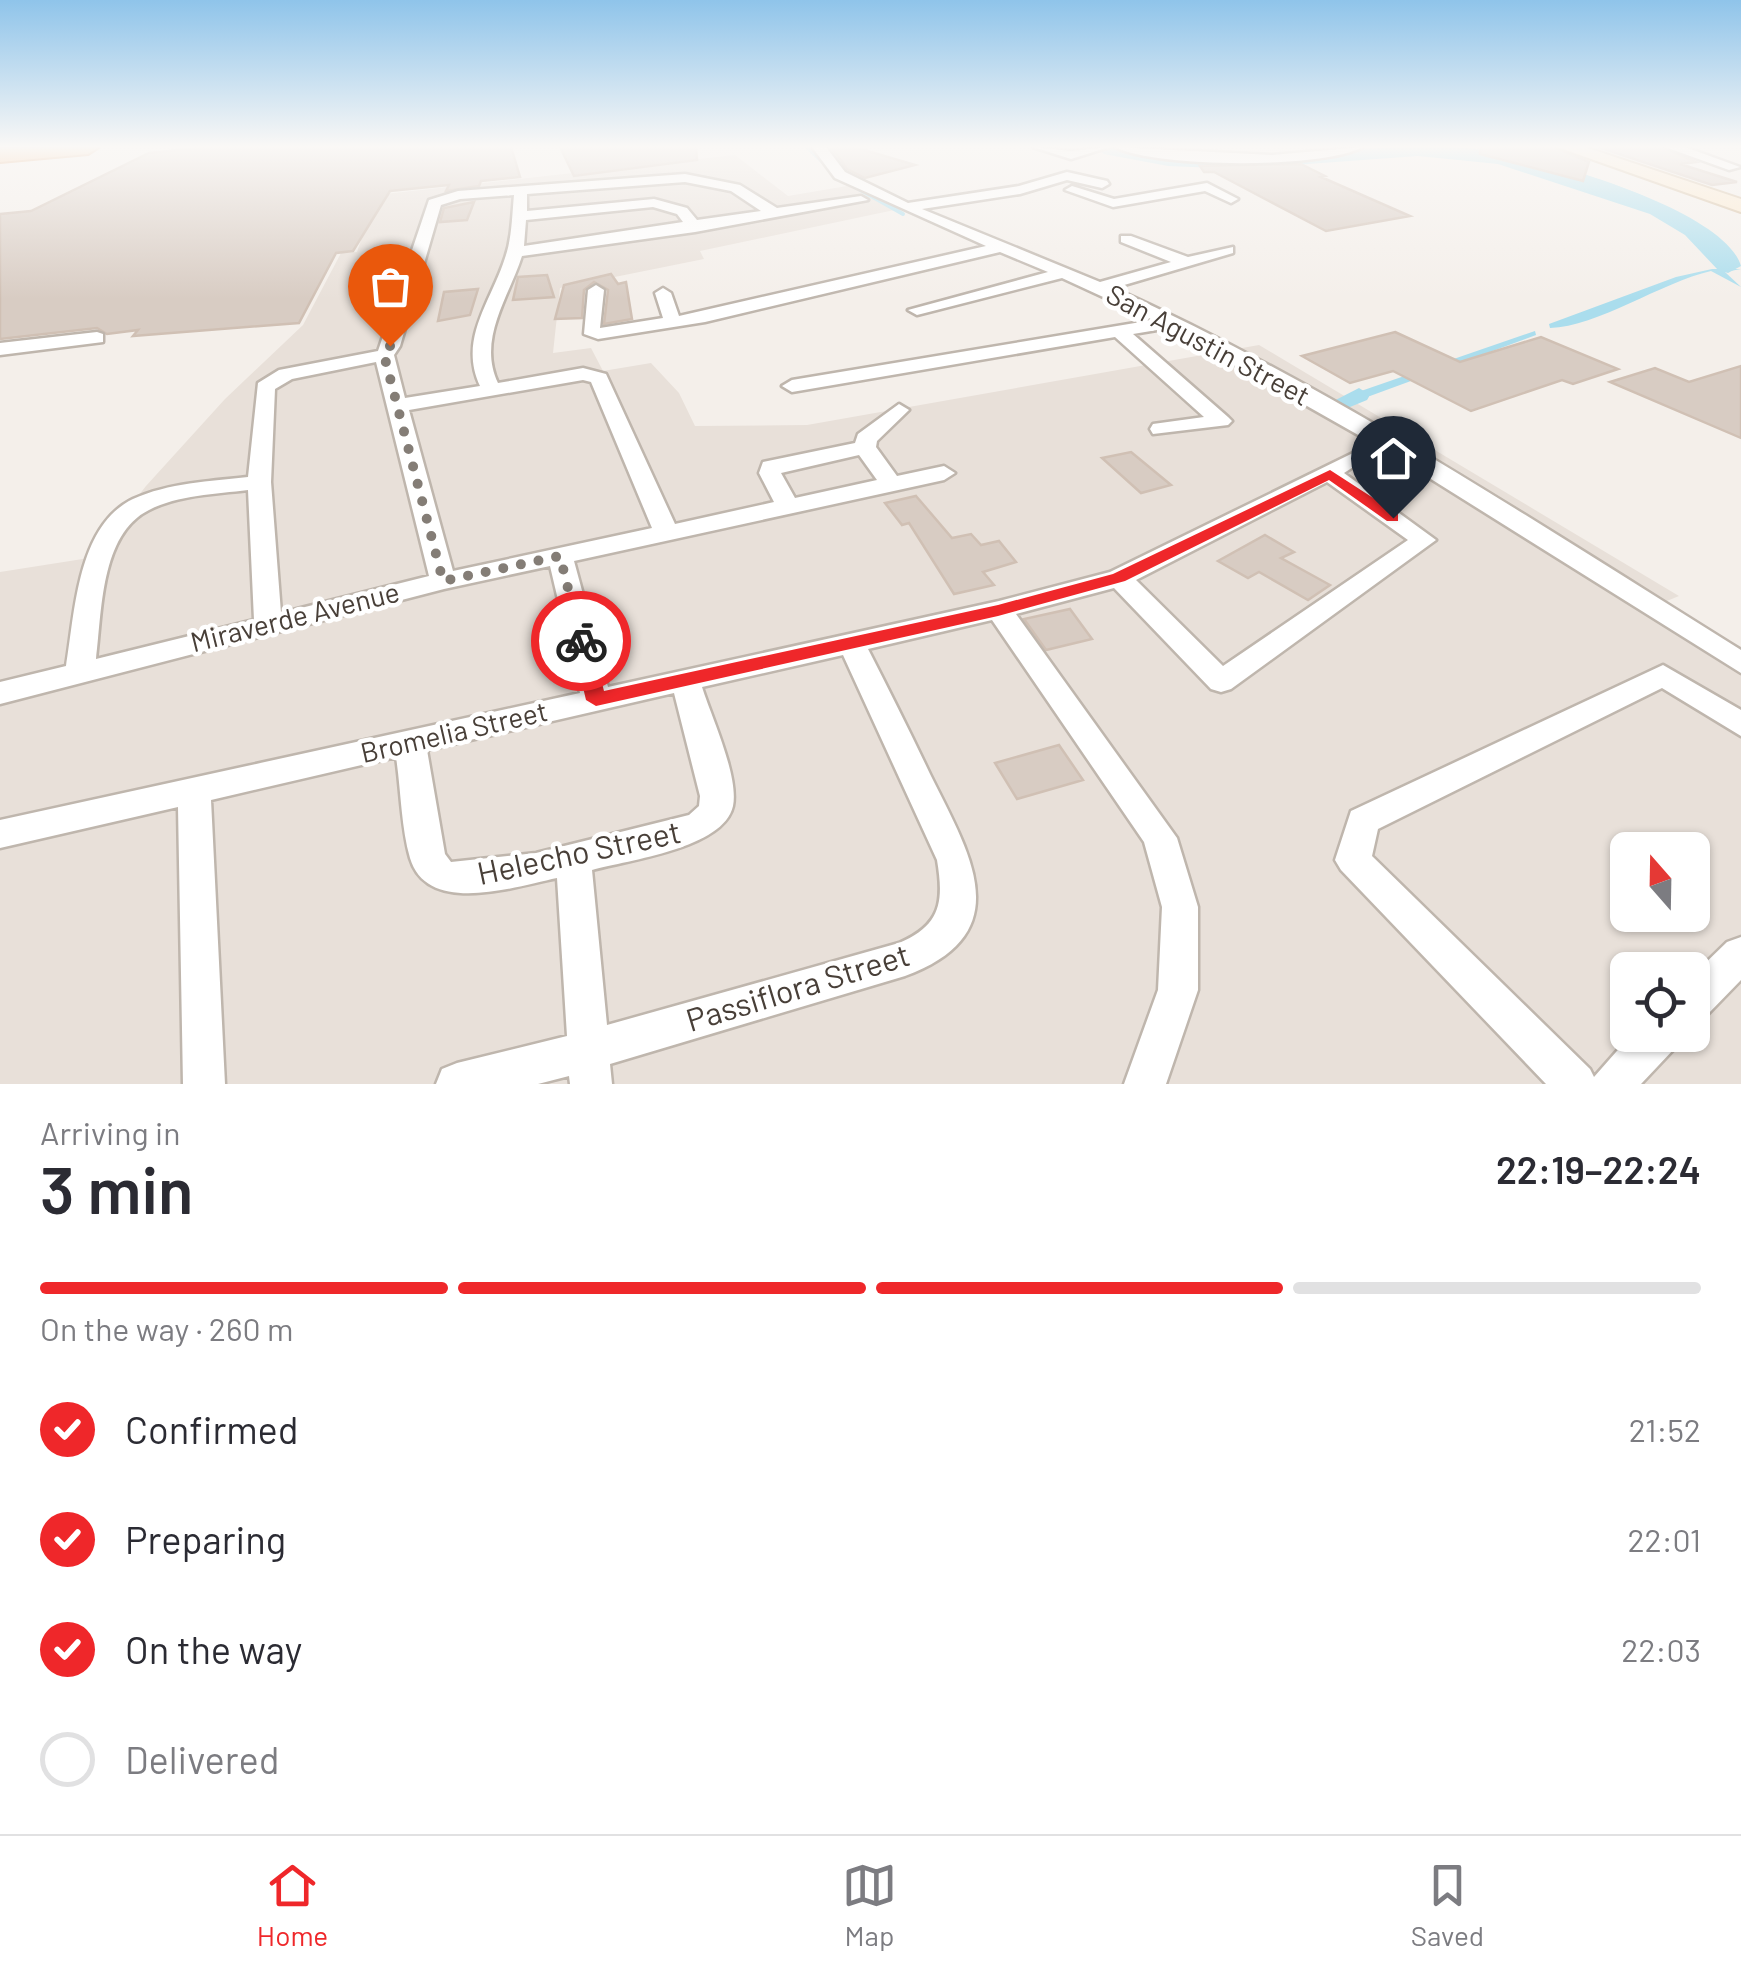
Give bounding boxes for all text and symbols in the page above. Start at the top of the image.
pin [348,244,433,347]
icon: bag [363,259,418,314]
street label: San Agustin Street [1101,276,1316,412]
pin [1351,416,1436,519]
icon: home [1366,431,1421,486]
street label: Miraverde Avenue [187,574,403,658]
courier [531,591,631,691]
icon: bike [554,614,609,669]
street label: Bromelia Street [357,693,550,769]
street label: Helecho Street [473,811,684,891]
north arrow [1610,832,1710,932]
map controls [1610,832,1710,1052]
street label: Passiflora Street [681,934,914,1038]
button: locate [1610,952,1710,1052]
text: Arriving in [40,1113,180,1151]
text: 22:19–22:24 [1496,1146,1701,1192]
text: 3 min [40,1149,193,1227]
text: On the way · 260 m [40,1309,293,1347]
icon: check [40,1402,95,1457]
text: Confirmed [125,1406,298,1452]
text: 21:52 [1629,1410,1701,1448]
icon: check [40,1512,95,1567]
text: Preparing [125,1516,286,1562]
text: 22:01 [1627,1520,1701,1558]
icon: check [40,1622,95,1677]
text: On the way [125,1626,302,1672]
text: 22:03 [1621,1630,1701,1668]
text: Delivered [125,1736,279,1782]
tab: Home [257,1858,328,1952]
tab: Map [842,1858,897,1952]
tab: Saved [1411,1858,1484,1952]

